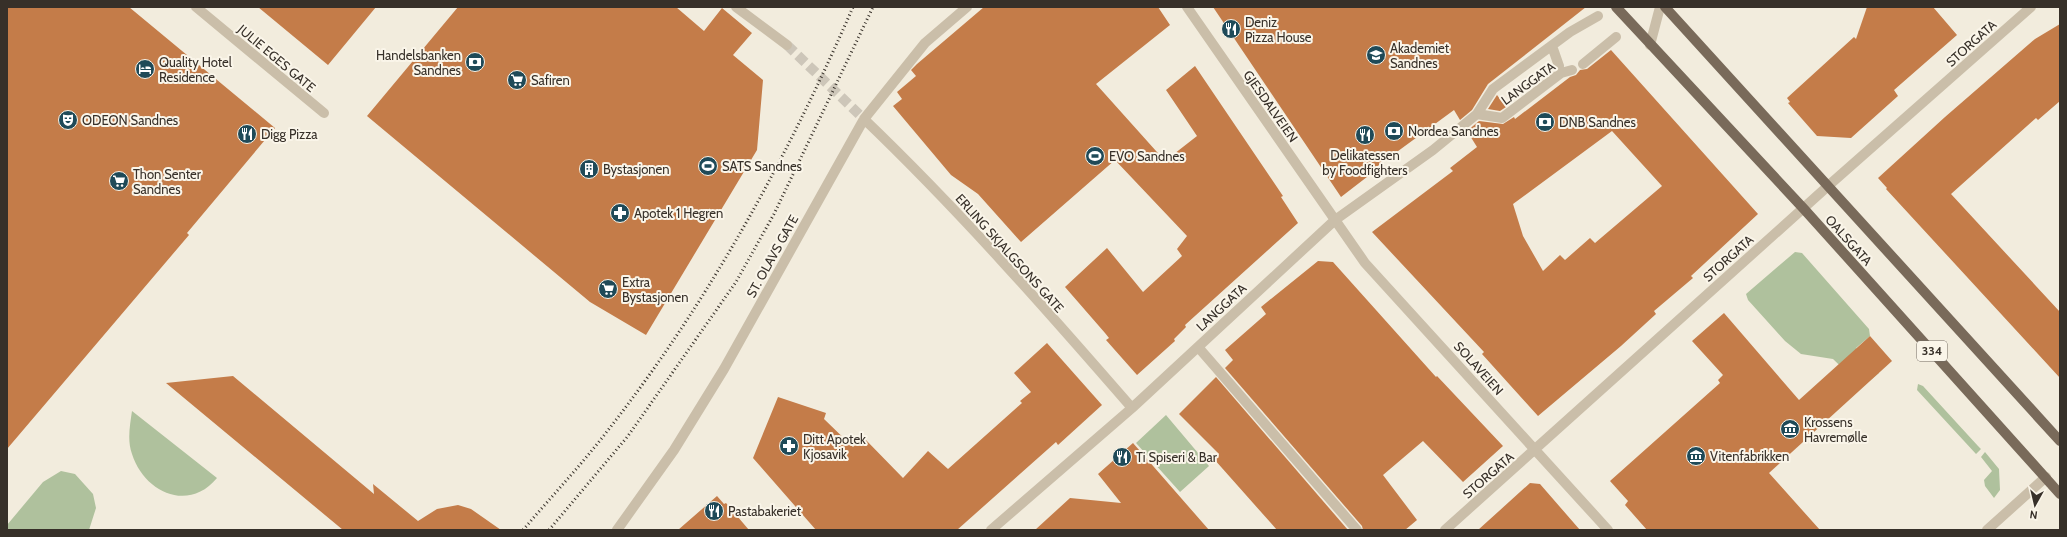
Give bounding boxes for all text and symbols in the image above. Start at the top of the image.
place label: Deniz Pizza House [1245,14,1312,45]
street label: STORGATA [1942,16,2000,70]
restaurant icon: Deniz Pizza House [1220,18,1242,40]
street label: JULIE EGES GATE [234,20,319,95]
place label: Akademiet Sandnes [1390,40,1450,71]
school or university icon: Akademiet Sandnes [1365,44,1387,66]
place label: Handelsbanken Sandnes [376,47,462,78]
bank icon: Handelsbanken Sandnes [464,51,486,73]
place label: Quality Hotel Residence [159,54,232,85]
hotel icon: Quality Hotel Residence [134,58,156,80]
street label: LANGGATA [1498,58,1558,108]
street label: GJESDALVEIEN [1240,67,1302,145]
supermarket icon: Safiren [506,69,528,91]
place label: Safiren [531,72,570,88]
theatre icon: ODEON Sandnes [57,109,79,131]
bank icon: DNB Sandnes [1534,111,1556,133]
place label: ODEON Sandnes [82,112,179,128]
place label: DNB Sandnes [1559,114,1637,130]
bank icon: Nordea Sandnes [1383,120,1405,142]
restaurant icon: Digg Pizza [236,123,258,145]
place label: Nordea Sandnes [1408,123,1499,139]
restaurant icon: Delikatessen by Foodfighters [1354,124,1376,146]
place label: Digg Pizza [261,126,318,142]
sports icon: EVO Sandnes [1084,145,1106,167]
place label: Delikatessen by Foodfighters [1322,147,1408,178]
place label: EVO Sandnes [1109,148,1185,164]
sports icon: SATS Sandnes [697,155,719,177]
building icon: Bystasjonen [578,158,600,180]
place label: SATS Sandnes [722,158,803,174]
place label: Bystasjonen [603,161,670,178]
place label: Thon Senter Sandnes [133,166,202,197]
supermarket icon: Thon Senter Sandnes [108,170,130,192]
street label: ERLING SKJALGSONS GATE [952,190,1068,316]
pharmacy icon: Apotek 1 Hegren [609,202,631,224]
place label: Apotek 1 Hegren [634,205,723,221]
street label: ST. OLAVS GATE [743,212,801,300]
street label: OALSGATA [1822,212,1876,268]
street label: STORGATA [1699,231,1757,285]
place label: Extra Bystasjonen [622,274,689,306]
supermarket icon: Extra Bystasjonen [597,278,619,300]
street label: LANGGATA [1193,280,1249,334]
street label: SOLAVEIEN [1451,338,1507,398]
road number: 334 [1917,341,1947,361]
place label: Krossens Havremølle [1804,414,1868,445]
museum icon: Krossens Havremølle [1779,418,1801,440]
place label: Ditt Apotek Kjosavik [803,431,866,463]
pharmacy icon: Ditt Apotek Kjosavik [778,435,800,457]
museum icon: Vitenfabrikken [1685,445,1707,467]
restaurant icon: Ti Spiseri & Bar [1111,446,1133,468]
place label: Vitenfabrikken [1710,448,1789,464]
place label: Ti Spiseri & Bar [1136,449,1218,465]
street label: STORGATA [1459,449,1517,501]
north arrow [2015,485,2055,525]
restaurant icon: Pastabakeriet [703,500,725,522]
place label: Pastabakeriet [728,503,802,519]
text: N [2029,507,2038,522]

